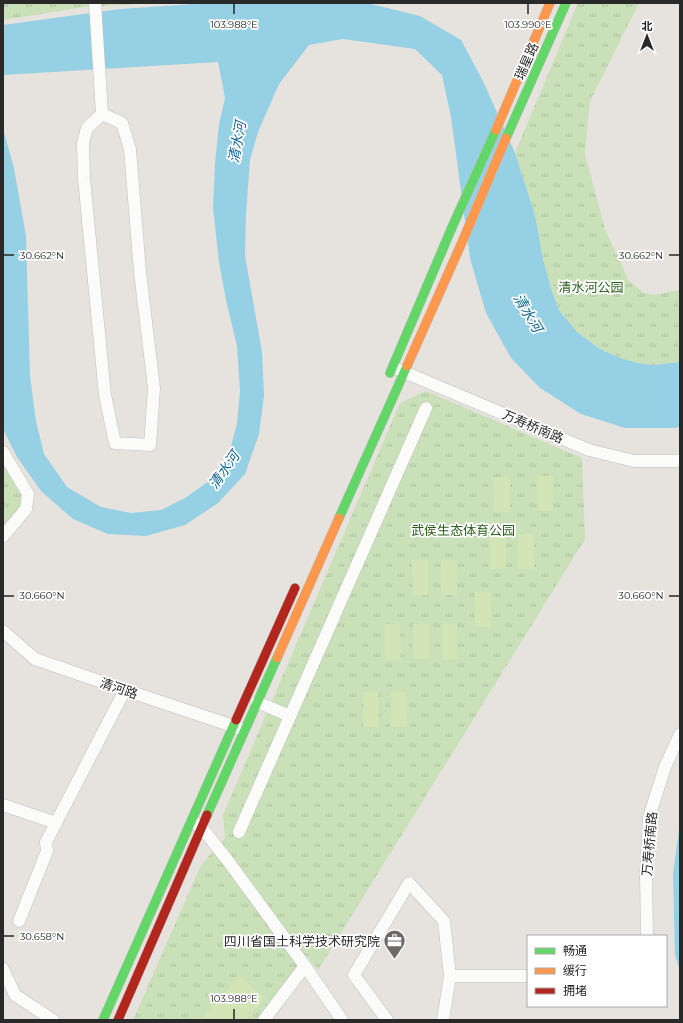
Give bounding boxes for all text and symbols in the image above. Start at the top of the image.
north arrow [627,16,667,56]
text: 103.988°E [210,18,258,31]
text: 103.990°E [504,18,552,31]
text: 北 [642,19,653,33]
street label: 瑞星路 [511,40,541,82]
water label: 清水河 [224,117,250,164]
text: 30.662°N [20,249,64,262]
text: 30.662°N [619,249,663,262]
park label: 清水河公园 [558,279,624,295]
water label: 清水河 [509,290,548,338]
street label: 万寿桥南路 [500,406,566,446]
water label: 清水河 [205,445,245,492]
park label: 武侯生态体育公园 [411,522,515,538]
text: 30.660°N [19,589,65,602]
text: 30.660°N [618,589,664,602]
street label: 清河路 [98,674,140,702]
street label: 万寿桥南路 [638,811,660,877]
office icon: 四川省国土科学技术研究院 [382,928,408,961]
text: 30.658°N [20,930,64,943]
place label: 四川省国土科学技术研究院 [224,933,380,949]
legend [527,935,667,1007]
text: 畅通 [563,943,587,958]
text: 缓行 [563,963,587,978]
text: 拥堵 [563,983,587,998]
text: 103.988°E [210,992,258,1005]

